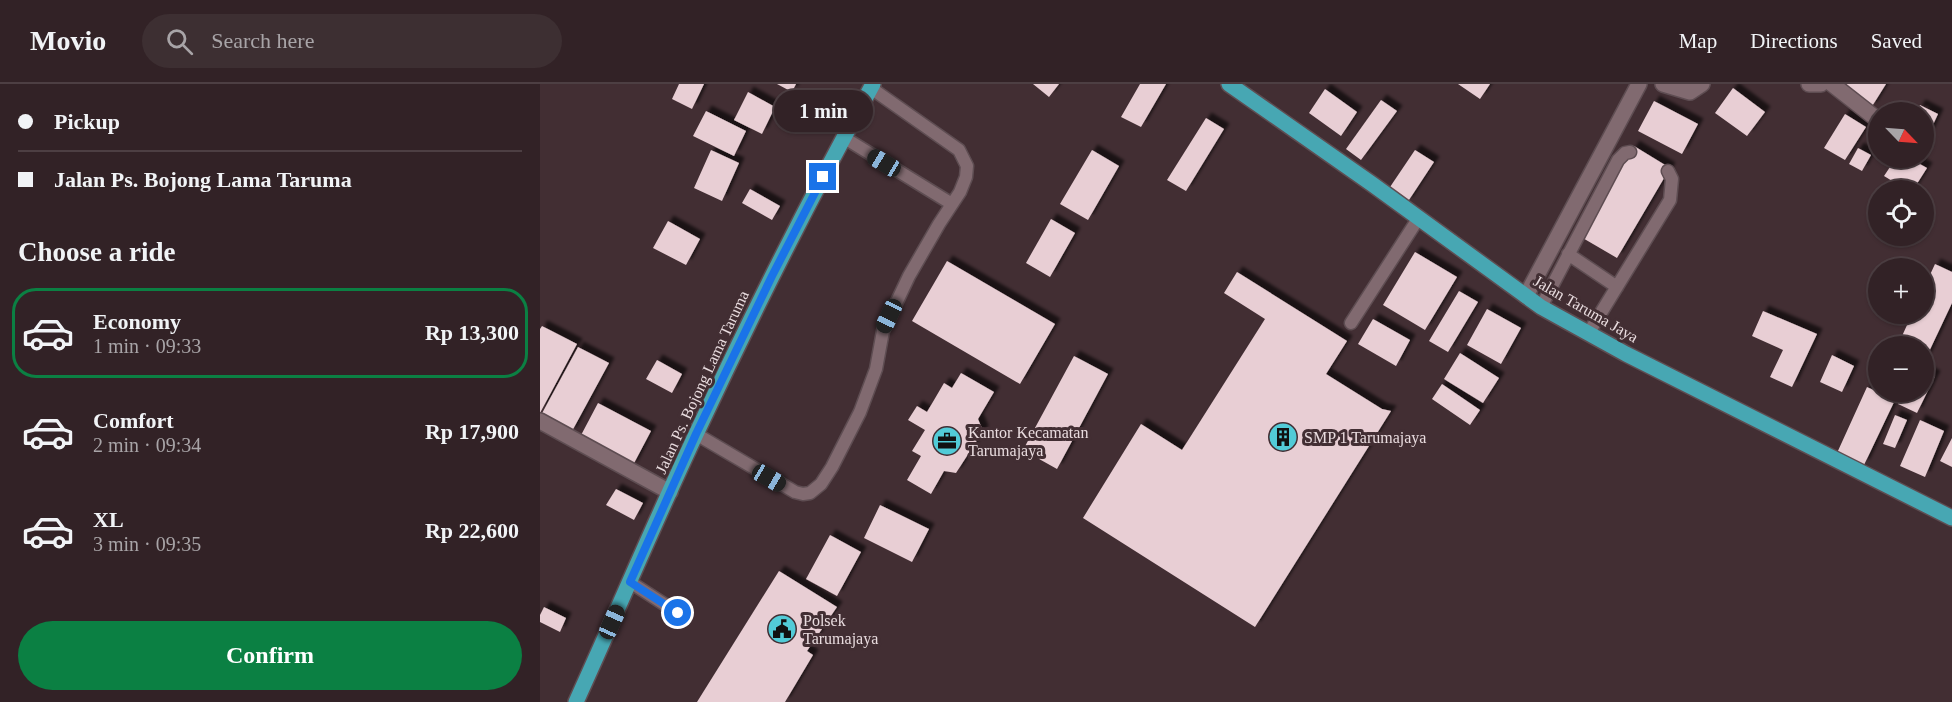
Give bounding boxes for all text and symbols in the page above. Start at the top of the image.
search box [142,14,562,68]
text: Movio [30,25,106,56]
icon: search [163,25,196,58]
text: Search here [211,28,314,53]
text: Map [1679,29,1717,53]
text: Directions [1750,29,1838,53]
text: Saved [1871,29,1922,53]
callout: 1 min [774,90,872,132]
text: 1 min [799,100,848,122]
north arrow [1868,102,1934,168]
map controls [1868,102,1934,402]
text: Pickup [54,109,120,134]
car [864,146,904,180]
route end [809,163,836,190]
text: Jalan Ps. Bojong Lama Taruma [54,167,352,192]
button: locate [1868,180,1934,246]
text: Choose a ride [18,237,176,267]
button: + [1868,258,1934,324]
street label: Jalan Taruma Jaya [1530,272,1641,347]
street label: Jalan Ps. Bojong Lama Taruma [652,288,753,477]
car [873,296,905,336]
icon: car [21,306,75,360]
text: Economy [93,309,181,334]
text: Rp 13,300 [425,320,519,345]
text: 1 min · 09:33 [93,335,201,357]
button: − [1868,336,1934,402]
icon: car [21,405,75,459]
text: Comfort [93,408,174,433]
text: Rp 17,900 [425,419,519,444]
building icon: SMP 1 Tarumajaya [1267,421,1299,453]
place label: Kantor Kecamatan Tarumajaya [968,424,1088,460]
office icon: Kantor Kecamatan Tarumajaya [931,425,963,457]
place label: SMP 1 Tarumajaya [1304,429,1426,447]
text: 2 min · 09:34 [93,434,201,456]
car [749,461,789,495]
icon: car [21,504,75,558]
text: XL [93,507,124,532]
text: Rp 22,600 [425,518,519,543]
text: 3 min · 09:35 [93,533,201,555]
route start [664,599,691,626]
car [596,602,628,642]
place label: Polsek Tarumajaya [803,612,878,648]
public building icon: Polsek Tarumajaya [766,613,798,645]
button: Confirm [18,621,522,690]

